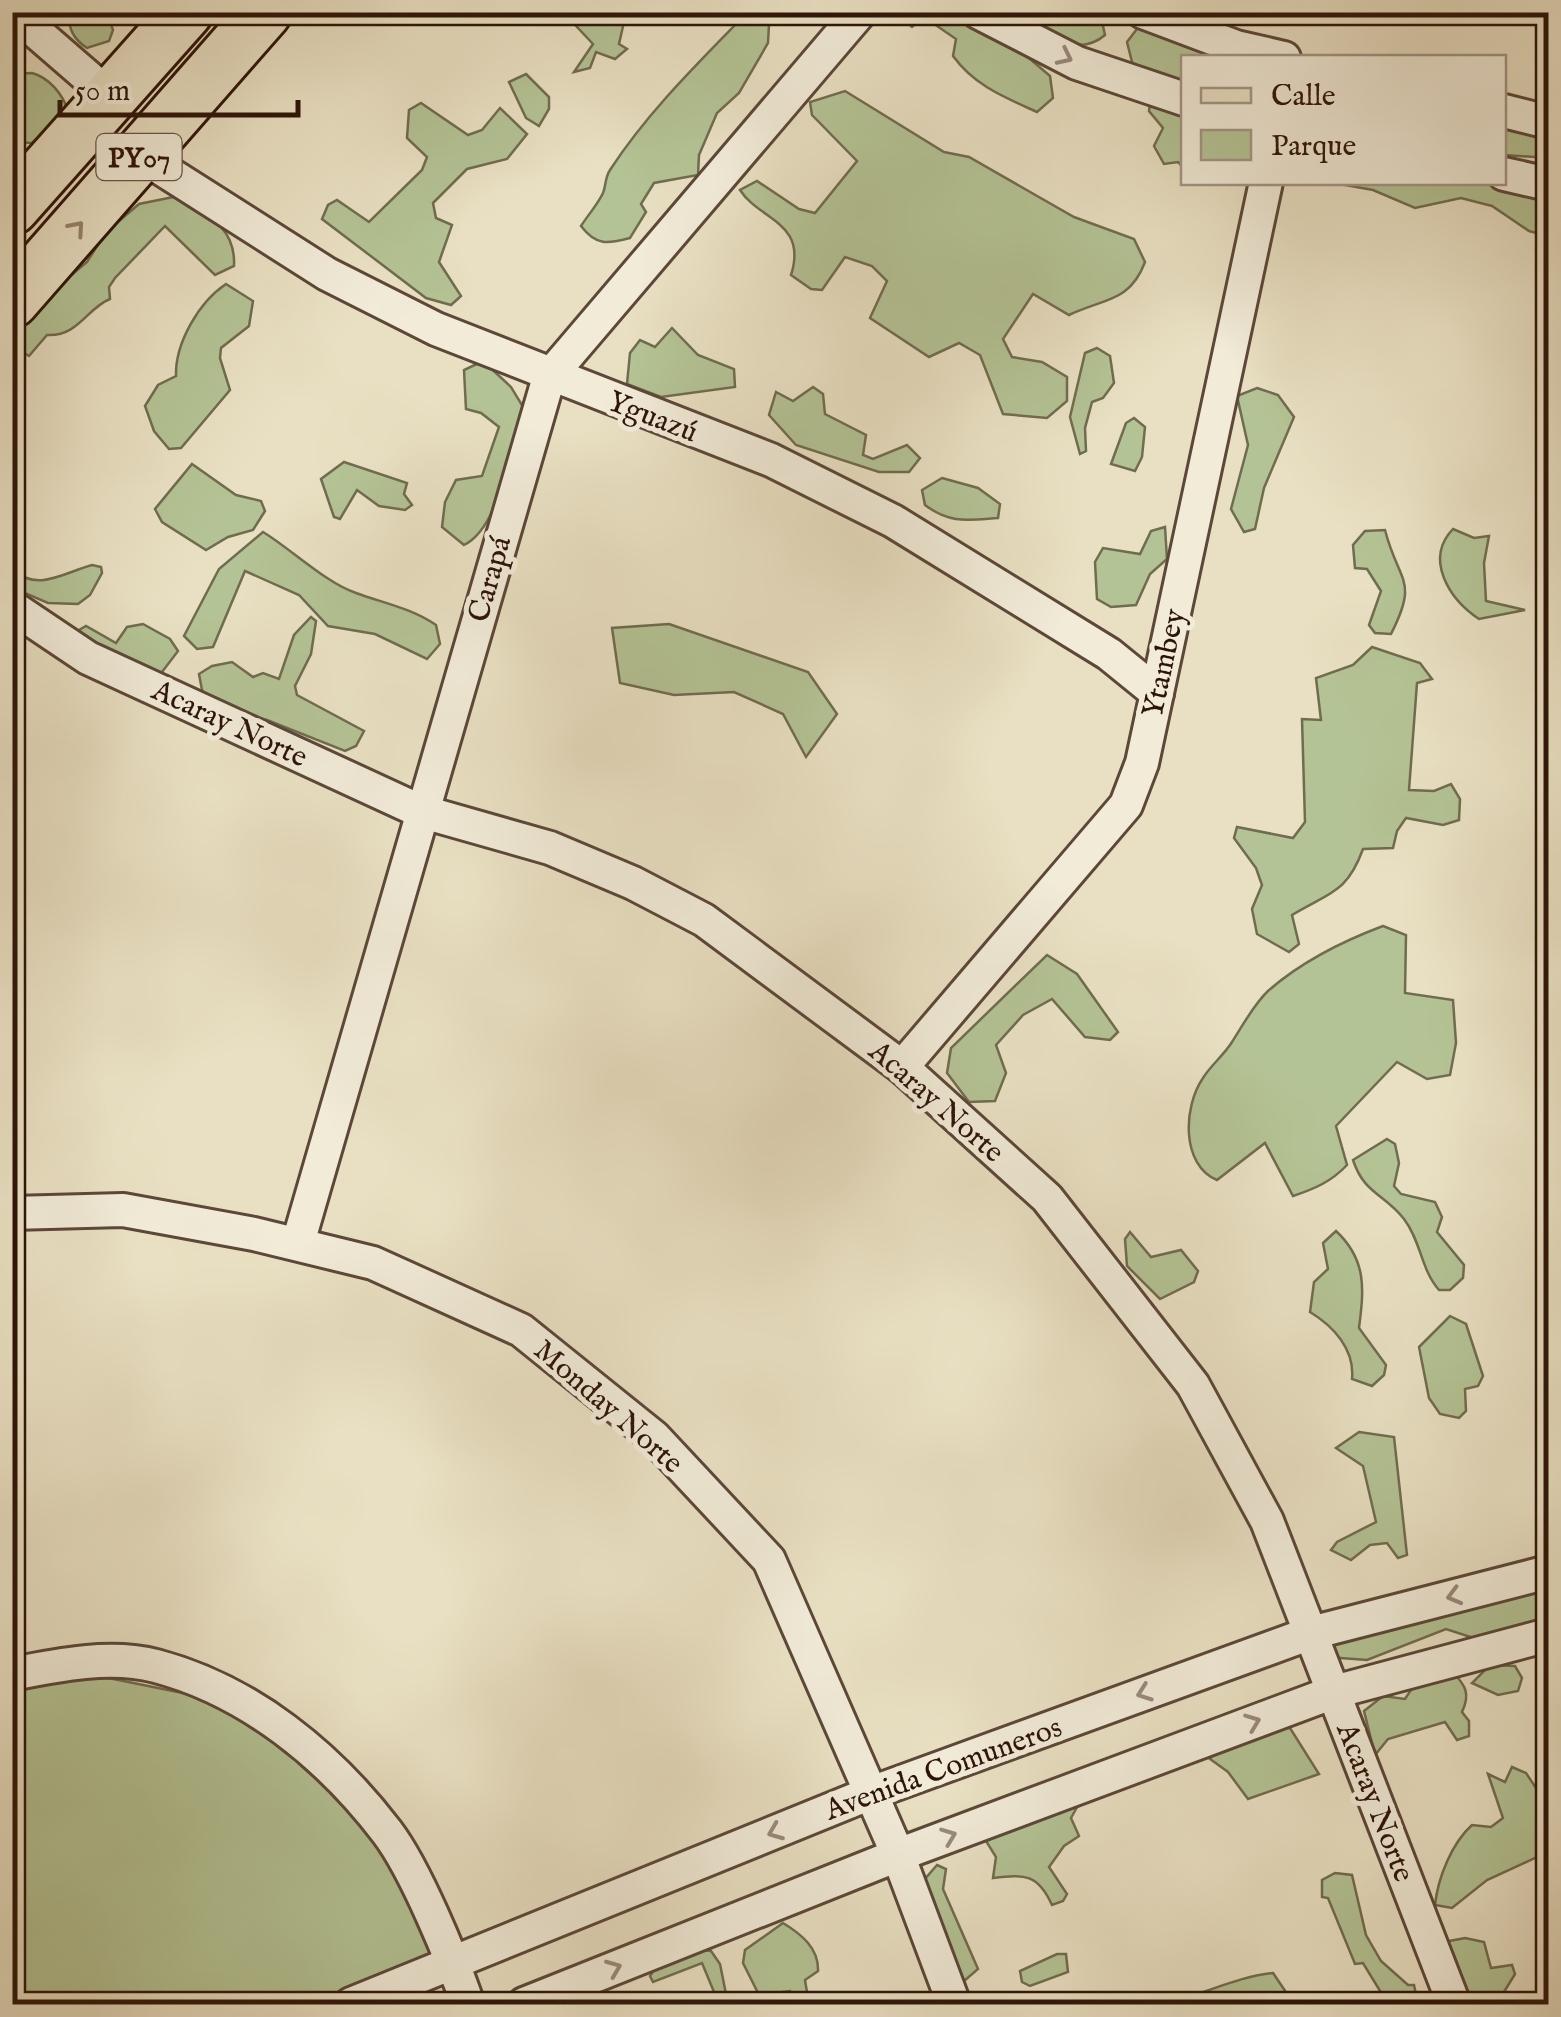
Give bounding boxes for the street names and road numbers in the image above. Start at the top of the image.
road number: PY07 [96,134,182,180]
street label: Yguazú [602,383,703,452]
street label: Carapá [461,532,521,627]
street label: Ytambey [1135,605,1195,721]
street label: Acaray Norte [144,672,313,777]
street label: Acaray Norte [859,1033,1011,1172]
street label: Monday Norte [525,1332,690,1483]
street label: Avenida Comuneros [819,1709,1067,1831]
street label: Acaray Norte [1326,1717,1422,1888]

